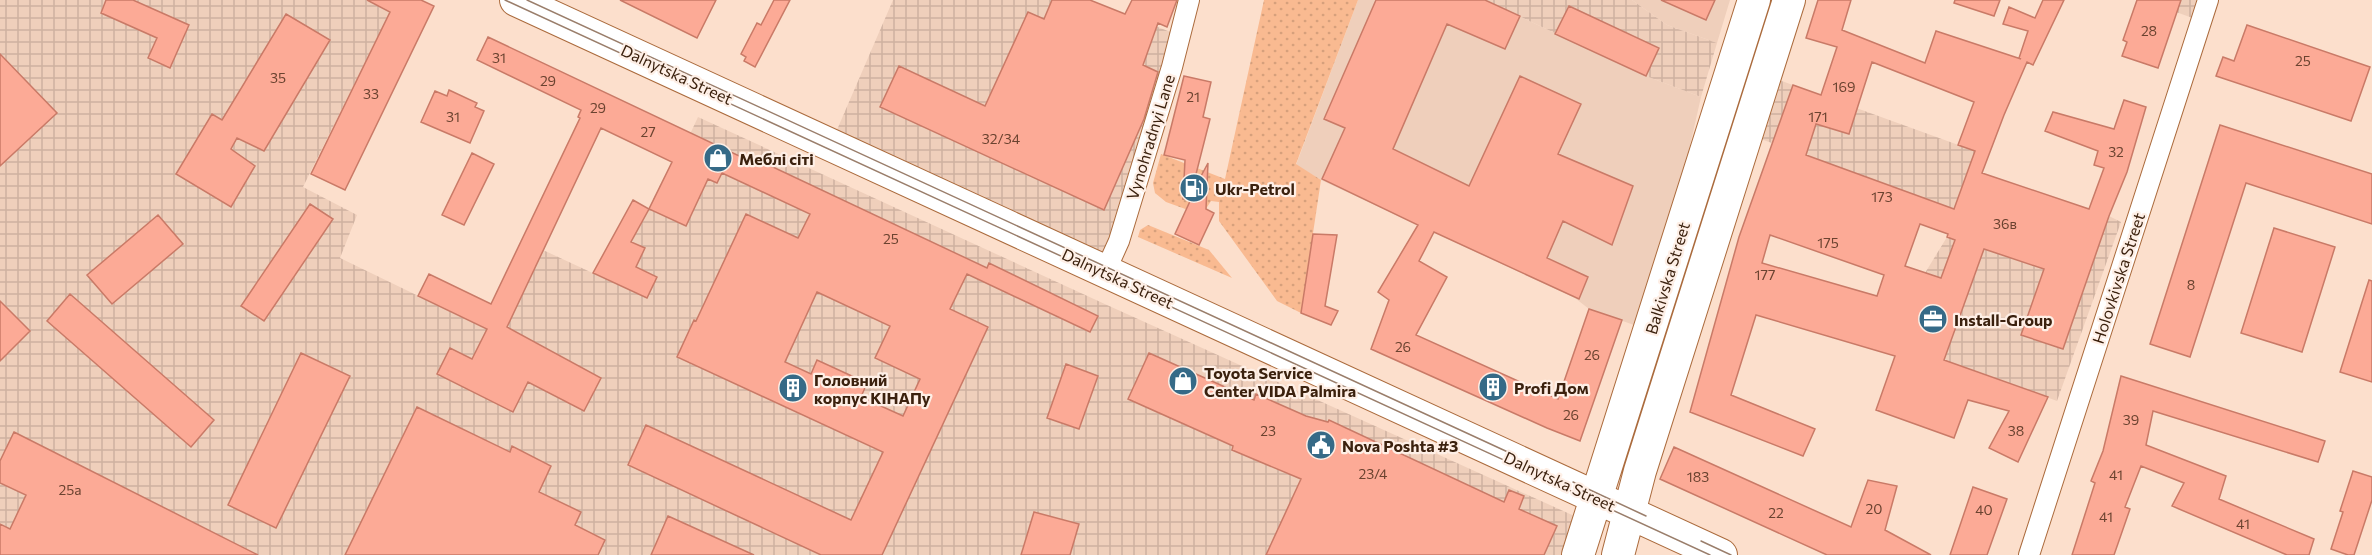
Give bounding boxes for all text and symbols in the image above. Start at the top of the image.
house number: 28 [2141,22,2157,39]
street label: Dalnytska Street [618,40,736,108]
house number: 31 [492,49,506,66]
house number: 25 [2295,52,2311,69]
house number: 35 [270,69,286,86]
house number: 29 [540,72,556,89]
street label: Vynohradnyi Lane [1122,72,1178,202]
house number: 169 [1833,78,1855,95]
house number: 33 [363,85,379,102]
house number: 21 [1186,88,1200,105]
house number: 29 [590,99,606,116]
house number: 31 [446,108,460,125]
house number: 171 [1808,108,1828,125]
house number: 27 [640,123,656,140]
house number: 32/34 [982,130,1021,147]
shop icon: Меблі сіті [702,142,734,174]
house number: 32 [2108,143,2124,160]
place label: Меблі сіті [739,149,814,168]
fuel station icon: Ukr-Petrol [1178,172,1210,204]
place label: Ukr-Petrol [1215,179,1295,198]
house number: 173 [1871,188,1893,205]
street label: Holovkivska Street [2088,210,2148,346]
house number: 36в [1993,215,2017,232]
street label: Balkivska Street [1641,219,1693,336]
house number: 25 [883,230,899,247]
house number: 175 [1817,234,1839,251]
street label: Dalnytska Street [1059,244,1177,312]
house number: 177 [1755,266,1775,283]
house number: 8 [2187,276,2195,293]
office icon: Install-Group [1917,303,1949,335]
place label: Install-Group [1954,310,2053,329]
house number: 26 [1395,338,1411,355]
house number: 26 [1584,346,1600,363]
place label: Toyota Service Center VIDA Palmira [1204,363,1356,400]
shop icon: Toyota Service Center VIDA Palmira [1167,365,1199,397]
place label: Головний корпус КІНАПу [814,370,931,407]
building icon: Profi Дом [1477,371,1509,403]
building icon: Головний корпус КІНАПу [777,372,809,404]
place label: Profi Дом [1514,378,1589,397]
house number: 26 [1563,406,1579,423]
house number: 39 [2123,411,2139,428]
house number: 23 [1260,422,1276,439]
house number: 38 [2008,422,2024,439]
public building icon: Nova Poshta #3 [1305,429,1337,461]
place label: Nova Poshta #3 [1342,436,1458,455]
street label: Dalnytska Street [1501,447,1619,515]
house number: 23/4 [1358,465,1388,482]
house number: 41 [2109,466,2123,483]
house number: 183 [1687,468,1709,485]
house number: 25а [58,481,82,498]
house number: 20 [1866,500,1882,517]
house number: 40 [1975,501,1993,518]
house number: 22 [1768,504,1784,521]
house number: 41 [2099,508,2113,525]
house number: 41 [2236,515,2250,532]

